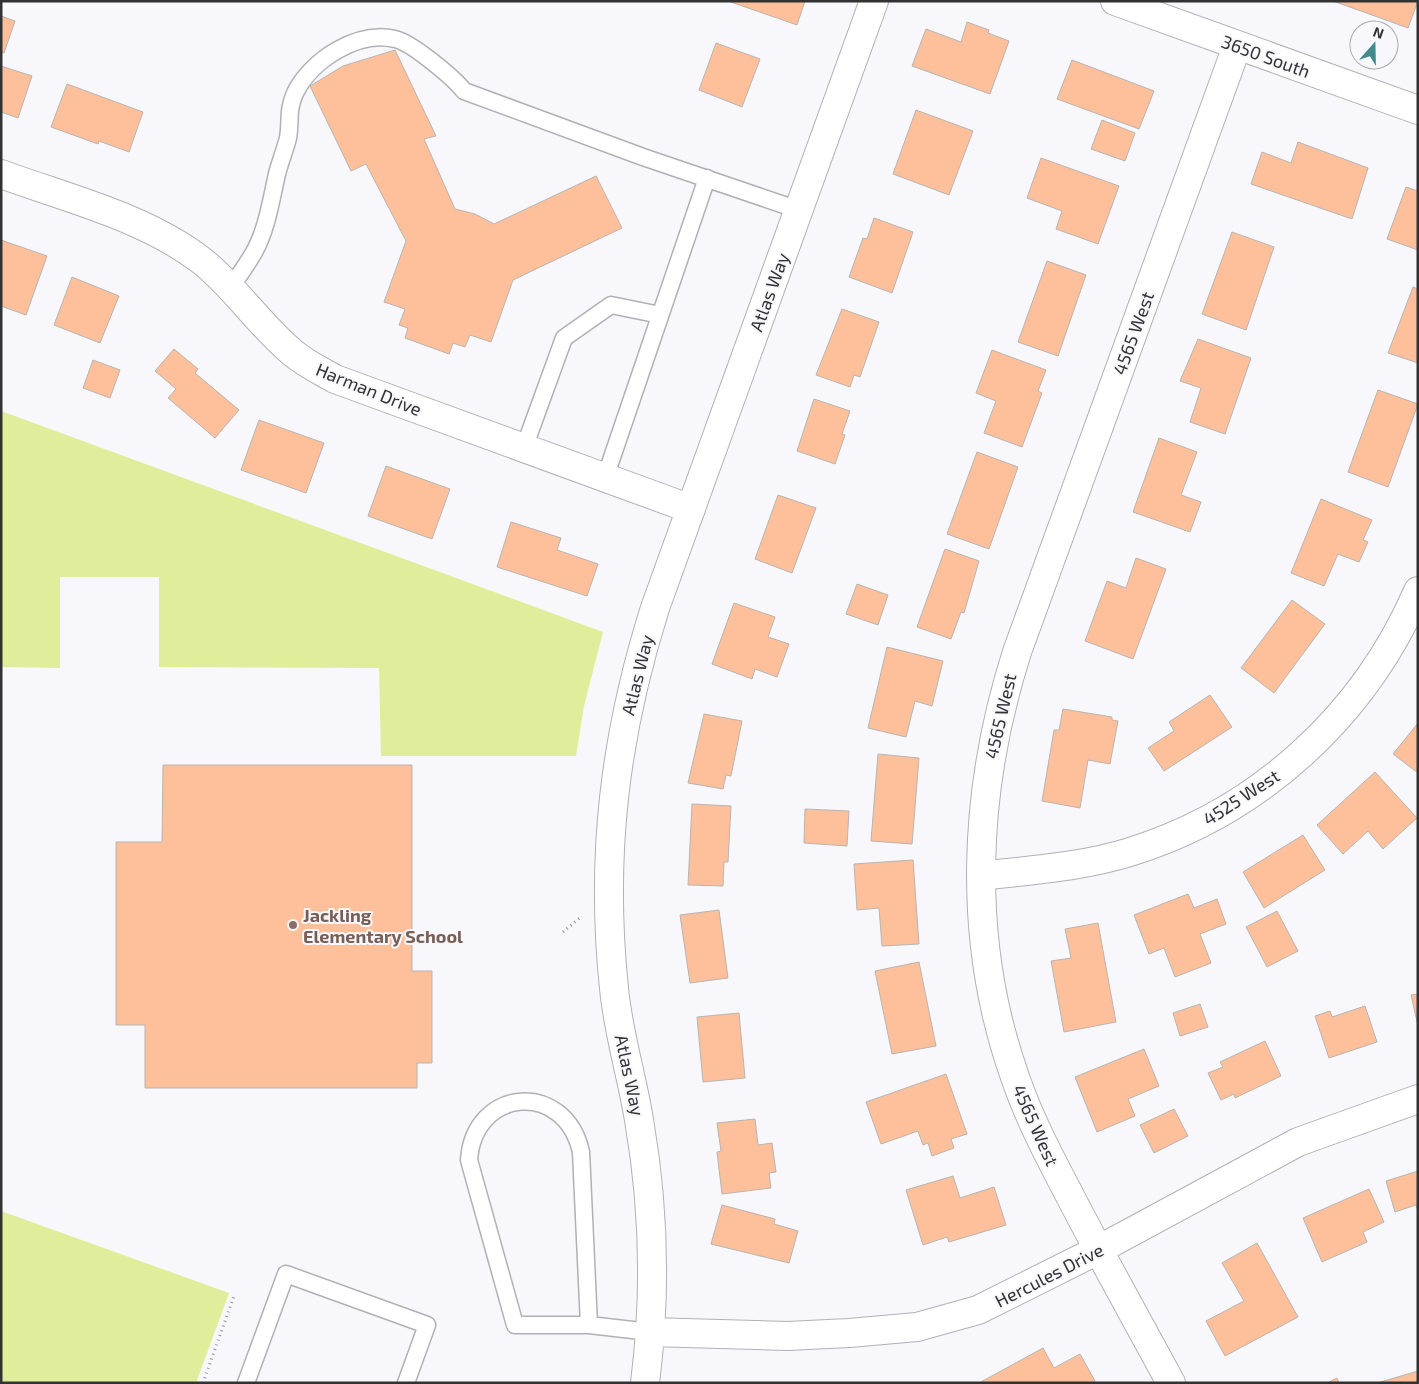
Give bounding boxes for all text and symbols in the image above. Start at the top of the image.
north arrow [1349,20,1399,70]
text: N [1371,23,1386,42]
street label: 3650 South [1219,30,1313,82]
street label: Atlas Way [745,249,794,334]
street label: 4565 West [1108,288,1158,378]
street label: Harman Drive [313,358,425,420]
street label: Atlas Way [616,632,658,718]
street label: 4565 West [980,671,1021,761]
street label: 4525 West [1199,764,1283,830]
place label: Jackling Elementary School [303,904,463,947]
marker: Jackling Elementary School [287,919,299,931]
street label: Atlas Way [611,1032,649,1118]
street label: 4565 West [1008,1081,1064,1169]
street label: Hercules Drive [991,1238,1107,1312]

